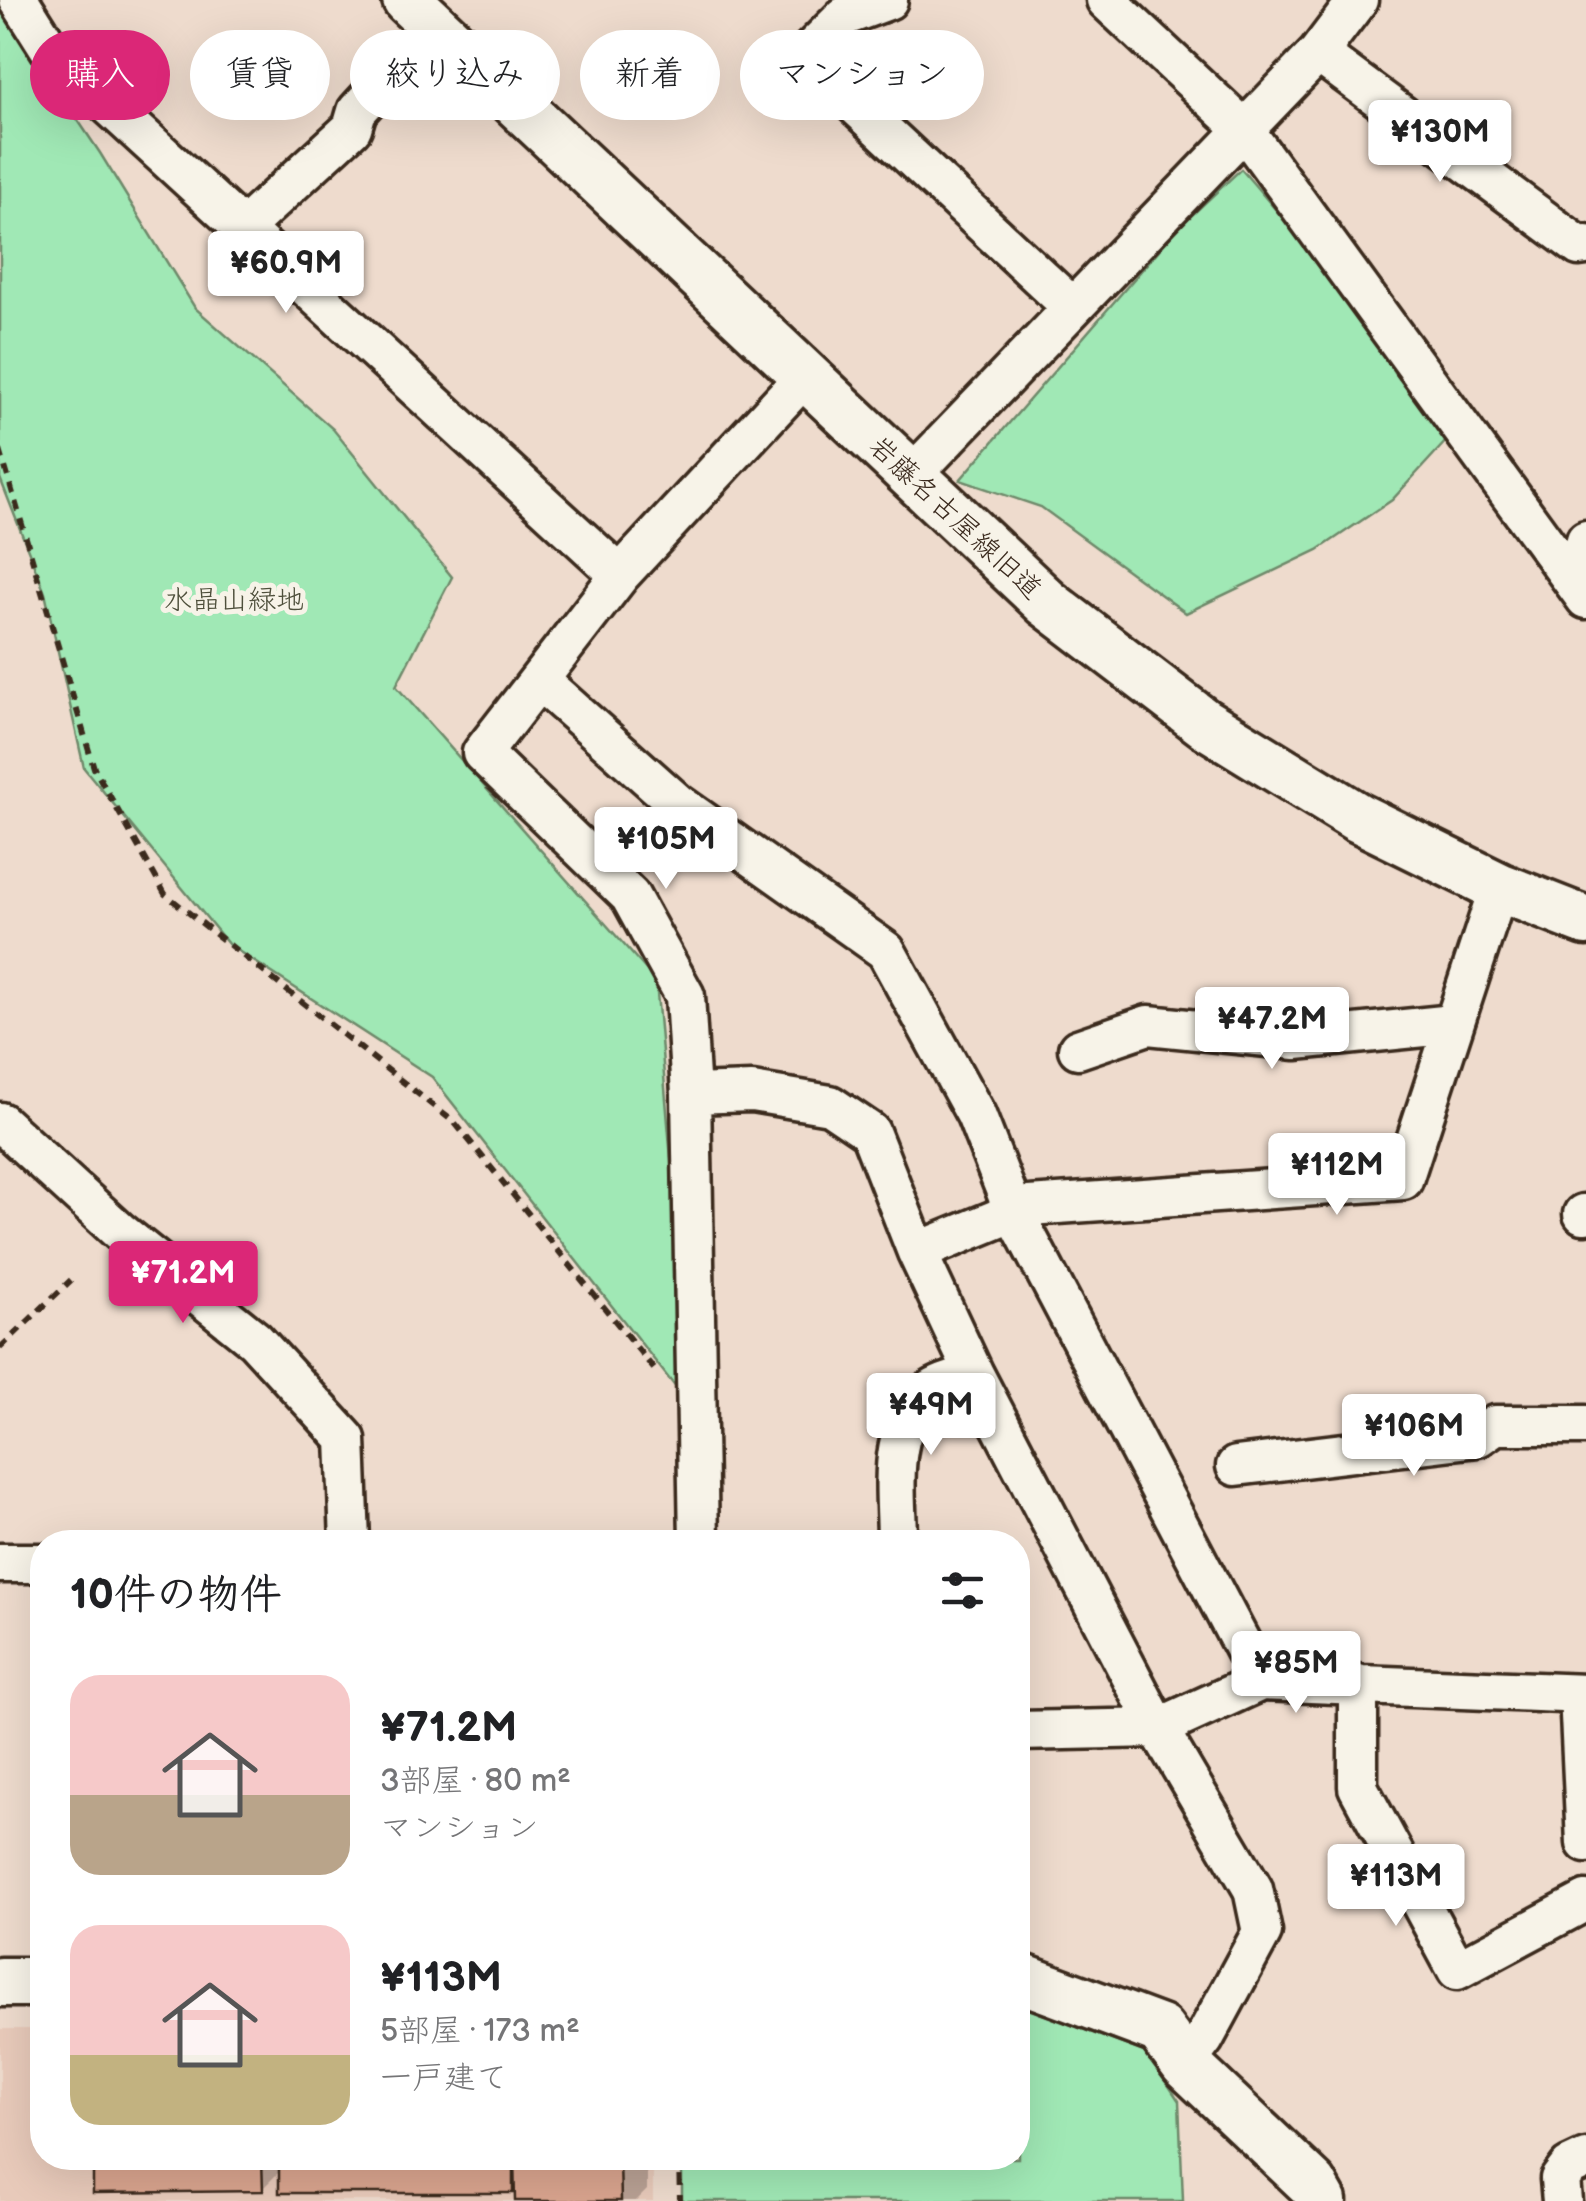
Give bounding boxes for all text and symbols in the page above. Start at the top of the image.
chip: 購入 [30,30,170,120]
chip: 賃貸 [190,30,330,120]
chip: 絞り込み [350,30,560,120]
chip: 新着 [580,30,720,120]
chip: マンション [740,30,984,120]
pin: ¥130M [1370,100,1510,185]
text: ¥130M [1390,113,1490,152]
pin: ¥60.9M [205,231,367,316]
text: ¥60.9M [230,244,342,283]
street label: 岩藤名古屋線旧道 [862,430,1048,607]
park label: 水晶山緑地 [164,584,304,617]
pin: ¥105M [596,807,736,892]
text: ¥105M [616,820,716,859]
pin: ¥47.2M [1191,987,1353,1072]
text: ¥47.2M [1217,1000,1327,1039]
pin: ¥112M [1267,1133,1407,1218]
text: ¥112M [1290,1146,1384,1185]
pin: ¥71.2M [102,1241,264,1326]
text: ¥71.2M [131,1254,235,1293]
pin: ¥49M [872,1373,990,1458]
text: ¥49M [889,1386,973,1425]
pin: ¥106M [1344,1394,1484,1479]
text: ¥106M [1364,1407,1464,1446]
icon: filters [935,1563,990,1618]
text: 10件の物件 [70,1570,282,1621]
pin: ¥85M [1237,1631,1355,1716]
text: ¥85M [1254,1644,1338,1683]
text: ¥71.2M [380,1703,517,1754]
icon: home [150,1715,270,1835]
text: 3部屋 · 80 m² [380,1762,571,1801]
text: マンション [380,1809,539,1848]
pin: ¥113M [1326,1844,1466,1929]
text: ¥113M [1350,1857,1442,1896]
text: ¥113M [380,1953,502,2004]
icon: home [150,1965,270,2085]
text: 5部屋 · 173 m² [380,2012,580,2051]
text: 一戸建て [380,2059,508,2098]

